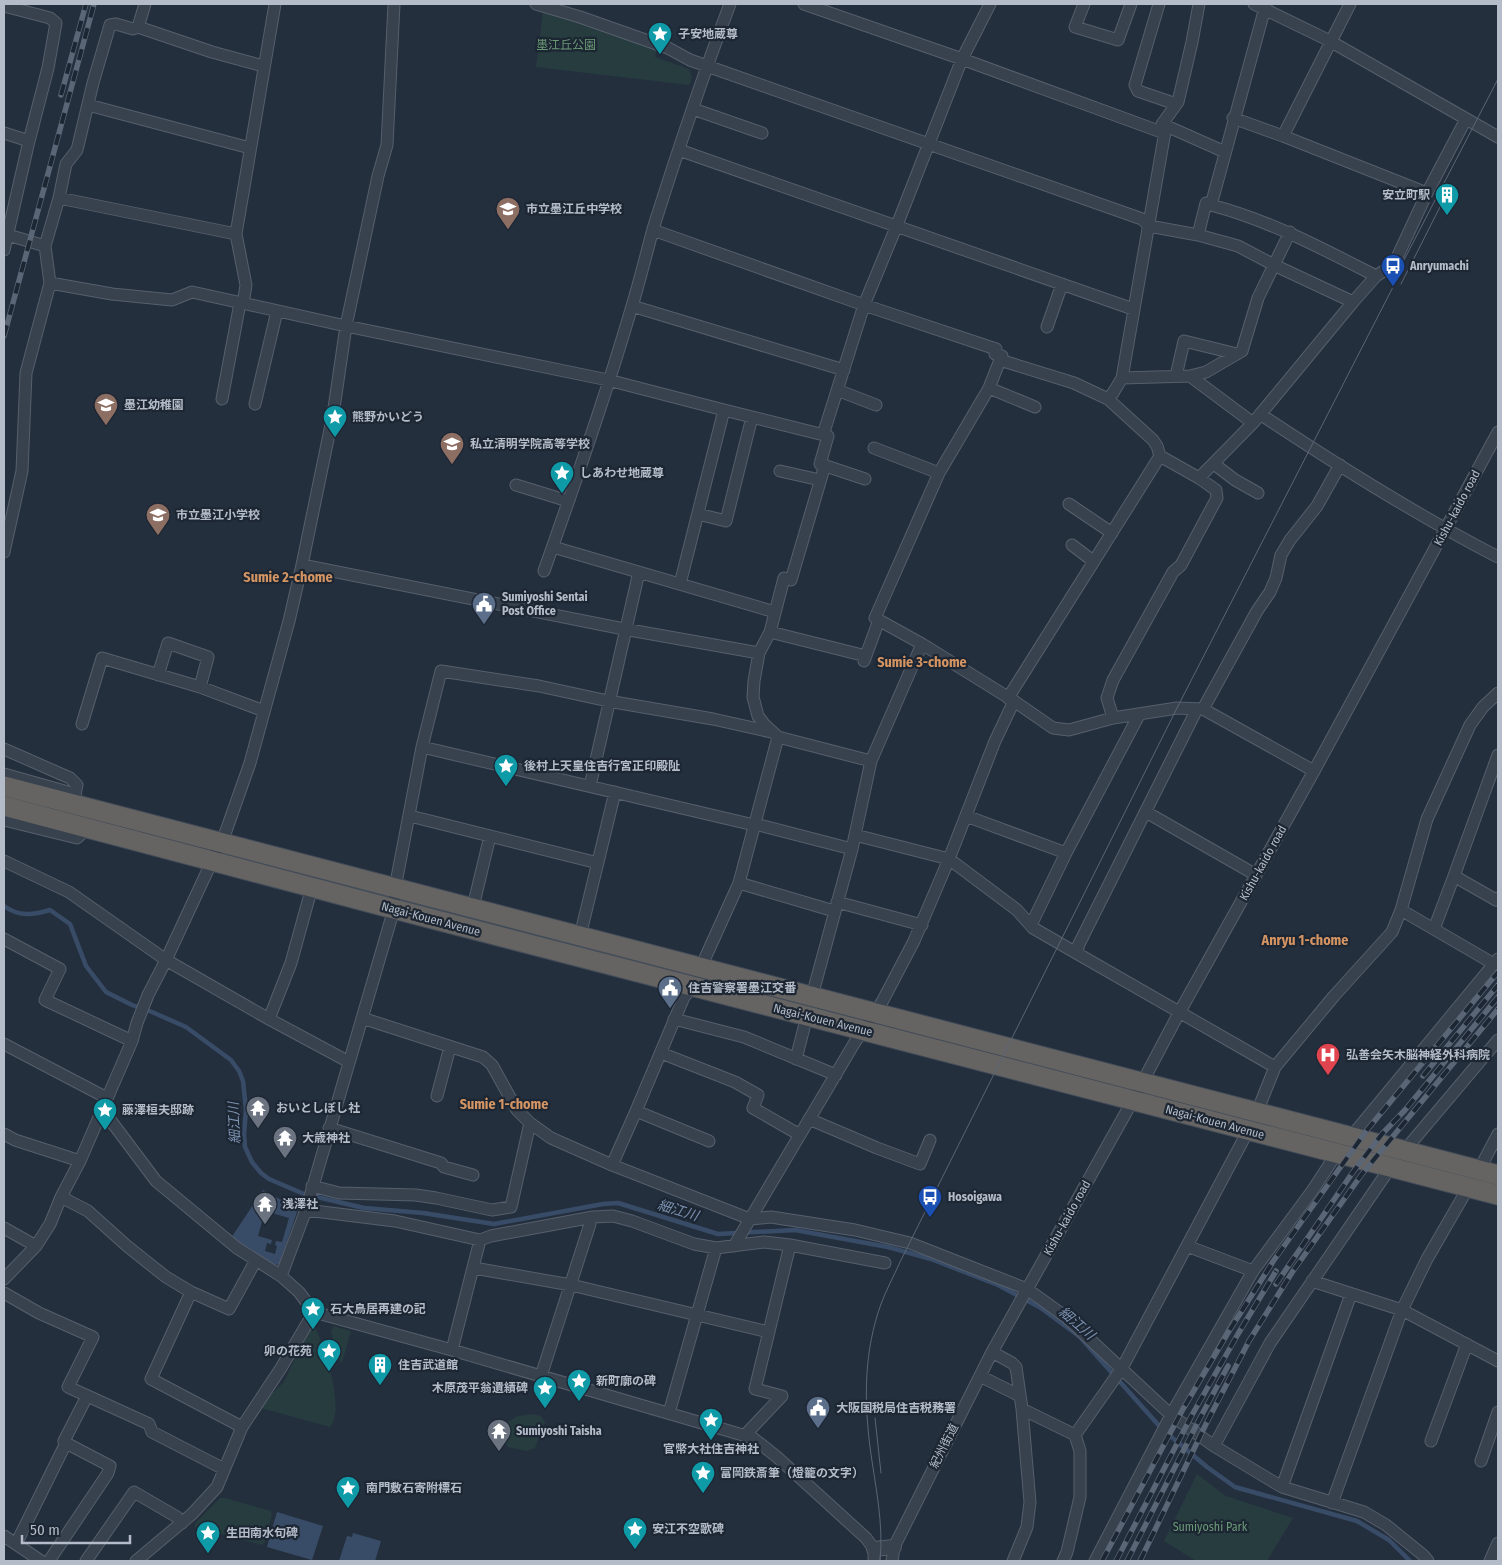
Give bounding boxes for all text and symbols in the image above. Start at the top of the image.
place icon: 子安地蔵尊 [647,21,673,55]
place label: 子安地蔵尊 [678,27,738,41]
park label: 墨江丘公園 [536,38,596,52]
building icon: 安立町駅 [1434,182,1460,216]
place label: 安立町駅 [1382,188,1430,202]
school or university icon: 市立墨江丘中学校 [495,196,521,230]
place label: 市立墨江丘中学校 [526,202,622,216]
bus stop icon: Anryumachi [1380,253,1406,287]
place label: Anryumachi [1409,259,1469,273]
school or university icon: 墨江幼稚園 [93,392,119,426]
place label: 墨江幼稚園 [124,398,184,412]
place icon: 熊野かいどう [322,404,348,438]
place label: 熊野かいどう [352,410,424,424]
school or university icon: 私立清明学院高等学校 [439,431,465,465]
place label: 私立清明学院高等学校 [470,437,590,451]
place icon: しあわせ地蔵尊 [549,460,575,494]
place label: しあわせ地蔵尊 [580,466,664,480]
street label: Kishu-kaido road [1431,468,1483,548]
school or university icon: 市立墨江小学校 [145,502,171,536]
place label: 市立墨江小学校 [176,508,260,522]
district label: Sumie 2-chome [243,569,333,586]
place label: Sumiyoshi Sentai Post Office [502,590,588,618]
public building icon: Sumiyoshi Sentai Post Office [471,591,497,625]
district label: Sumie 3-chome [877,654,967,671]
place icon: 後村上天皇住吉行宮正印殿阯 [493,753,519,787]
place label: 後村上天皇住吉行宮正印殿阯 [524,759,680,773]
street label: Kishu-kaido road [1237,823,1289,903]
street label: Nagai-Kouen Avenue [380,899,482,939]
district label: Anryu 1-chome [1261,932,1348,949]
public building icon: 住吉警察署墨江交番 [657,975,683,1009]
place label: 住吉警察署墨江交番 [688,981,797,995]
street label: Nagai-Kouen Avenue [772,1001,874,1039]
hospital icon: 弘善会矢木脳神経外科病院 [1315,1042,1341,1076]
place label: 弘善会矢木脳神経外科病院 [1346,1048,1490,1062]
temple icon: おいとしぼし社 [245,1095,271,1129]
district label: Sumie 1-chome [460,1096,548,1113]
place icon: 藤澤桓夫邸跡 [92,1097,118,1131]
water label: 細江川 [225,1100,244,1144]
place label: おいとしぼし社 [276,1101,360,1115]
street label: Nagai-Kouen Avenue [1164,1102,1266,1142]
place label: 藤澤桓夫邸跡 [122,1103,194,1117]
temple icon: 大歳神社 [272,1125,298,1159]
place label: 大歳神社 [302,1131,350,1145]
street label: Kishu-kaido road [1041,1178,1093,1258]
bus stop icon: Hosoigawa [917,1184,943,1218]
place label: Hosoigawa [948,1190,1002,1204]
temple icon: 浅澤社 [252,1191,278,1225]
water label: 細江川 [655,1196,702,1225]
place label: 浅澤社 [282,1197,318,1211]
place icon: 石大鳥居再建の記 [300,1296,326,1330]
place label: 石大鳥居再建の記 [330,1302,426,1316]
water label: 細江川 [1055,1303,1100,1345]
place icon: 卯の花苑 [316,1338,342,1372]
place label: 卯の花苑 [264,1344,312,1358]
building icon: 住吉武道館 [367,1352,393,1386]
place label: 住吉武道館 [398,1358,458,1372]
place icon: 新町廓の碑 [566,1368,592,1402]
place label: 新町廓の碑 [596,1374,656,1388]
place icon: 木原茂平翁遺績碑 [532,1375,558,1409]
place label: 木原茂平翁遺績碑 [432,1381,528,1395]
public building icon: 大阪国税局住吉税務署 [805,1395,831,1429]
place label: 大阪国税局住吉税務署 [836,1401,956,1415]
place icon: 官幣大社住吉神社 [698,1407,724,1441]
temple icon: Sumiyoshi Taisha [486,1418,512,1452]
street label: 紀州街道 [927,1421,961,1471]
place label: Sumiyoshi Taisha [516,1424,602,1438]
place label: 官幣大社住吉神社 [663,1442,759,1456]
place icon: 富岡鉄斎筆（燈籠の文字） [690,1460,716,1494]
place label: 富岡鉄斎筆（燈籠の文字） [720,1466,864,1480]
place icon: 南門敷石寄附標石 [335,1475,361,1509]
place label: 南門敷石寄附標石 [366,1481,462,1495]
scale bar [22,1512,130,1544]
place icon: 安江不空歌碑 [622,1516,648,1550]
place icon: 生田南水句碑 [195,1520,221,1554]
park label: Sumiyoshi Park [1173,1520,1248,1534]
text: 50 m [30,1521,60,1539]
place label: 安江不空歌碑 [652,1522,724,1536]
place label: 生田南水句碑 [226,1526,298,1540]

